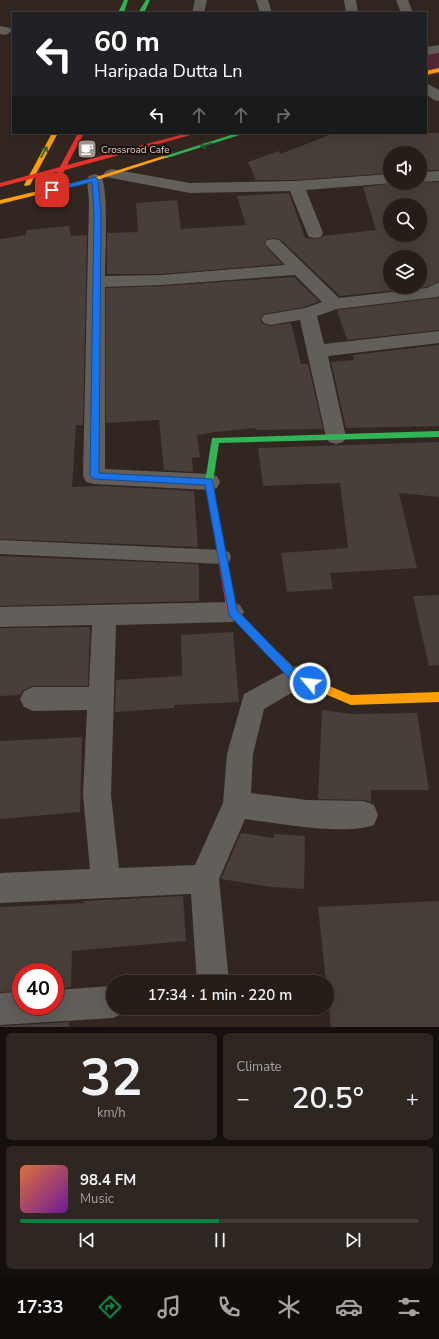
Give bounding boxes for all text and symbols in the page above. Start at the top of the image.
text: 60 m [94,23,160,61]
icon: left [28,28,80,80]
text: Haripada Dutta Ln [94,59,243,83]
icon: left [146,104,168,126]
icon: ahead [188,104,210,126]
icon: ahead [230,104,252,126]
icon: right [272,104,294,126]
cafe icon: Crossroad Cafe [76,138,98,160]
one-way arrow [200,142,213,149]
place label: Crossroad Cafe [101,143,170,157]
one-way arrow [40,146,48,158]
map controls [383,146,427,294]
button: sound [383,146,427,190]
pin [35,173,69,207]
icon: arrive [41,179,63,201]
button: search [383,198,427,242]
button: layers [383,250,427,294]
position arrow [289,662,331,704]
speed limit sign: 40 [12,963,64,1015]
text: 17:34 · 1 min · 220 m [148,985,292,1005]
text: 32 [80,1042,142,1113]
text: Climate [237,1058,282,1076]
text: 20.5° [292,1078,364,1119]
text: − [237,1084,250,1114]
text: + [406,1084,419,1114]
text: km/h [97,1104,126,1122]
text: 98.4 FM [80,1170,136,1190]
text: Music [80,1190,114,1208]
icon: previous [76,1229,98,1251]
icon: pause [209,1229,231,1251]
icon: next [342,1229,364,1251]
icon: directions [96,1293,124,1321]
icon: music [155,1293,183,1321]
icon: phone [215,1293,243,1321]
icon: climate [275,1293,303,1321]
icon: car [335,1293,363,1321]
icon: filters [395,1293,423,1321]
text: 17:33 [16,1295,64,1319]

